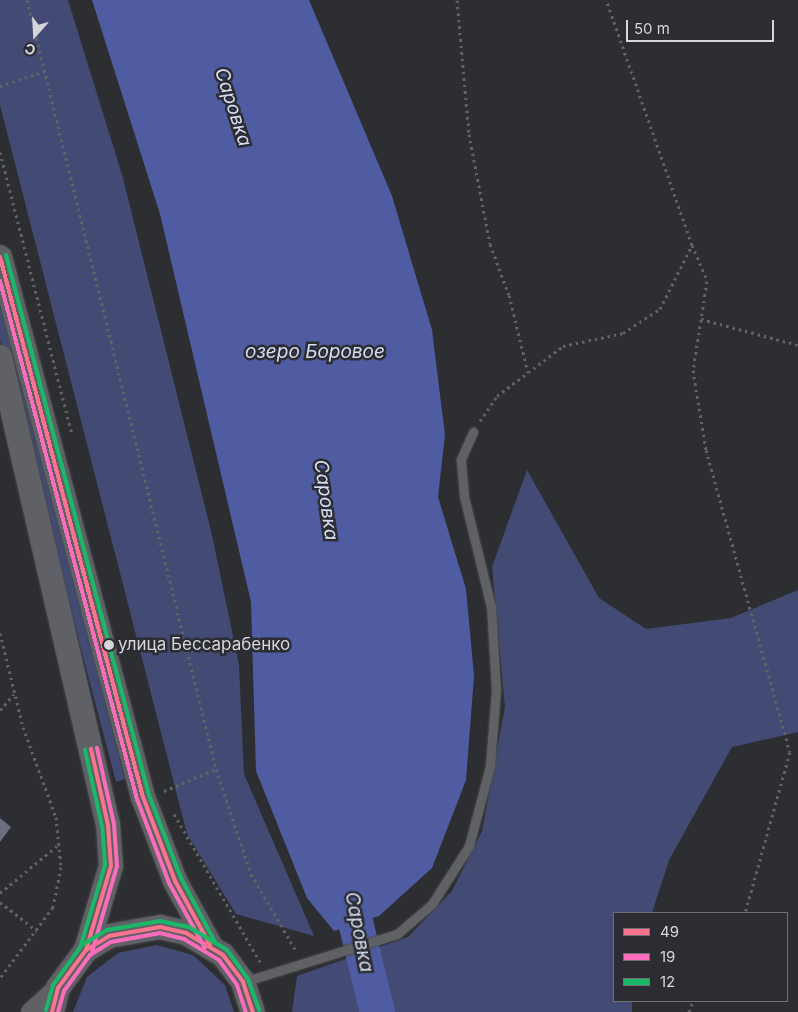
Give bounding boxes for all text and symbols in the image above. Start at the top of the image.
north arrow [10,10,60,60]
scale bar [628,10,776,42]
text: 50 m [634,19,670,38]
text: С [22,40,38,59]
water label: Саровка [210,65,256,149]
water label: озеро Боровое [245,341,385,363]
water label: Саровка [309,458,343,542]
place label: улица Бессарабенко [118,635,290,655]
marker: улица Бессарабенко [104,640,114,650]
water label: Саровка [340,890,378,974]
legend [613,912,788,1002]
text: 49 [660,922,679,941]
text: 19 [660,947,675,966]
text: 12 [660,972,675,991]

